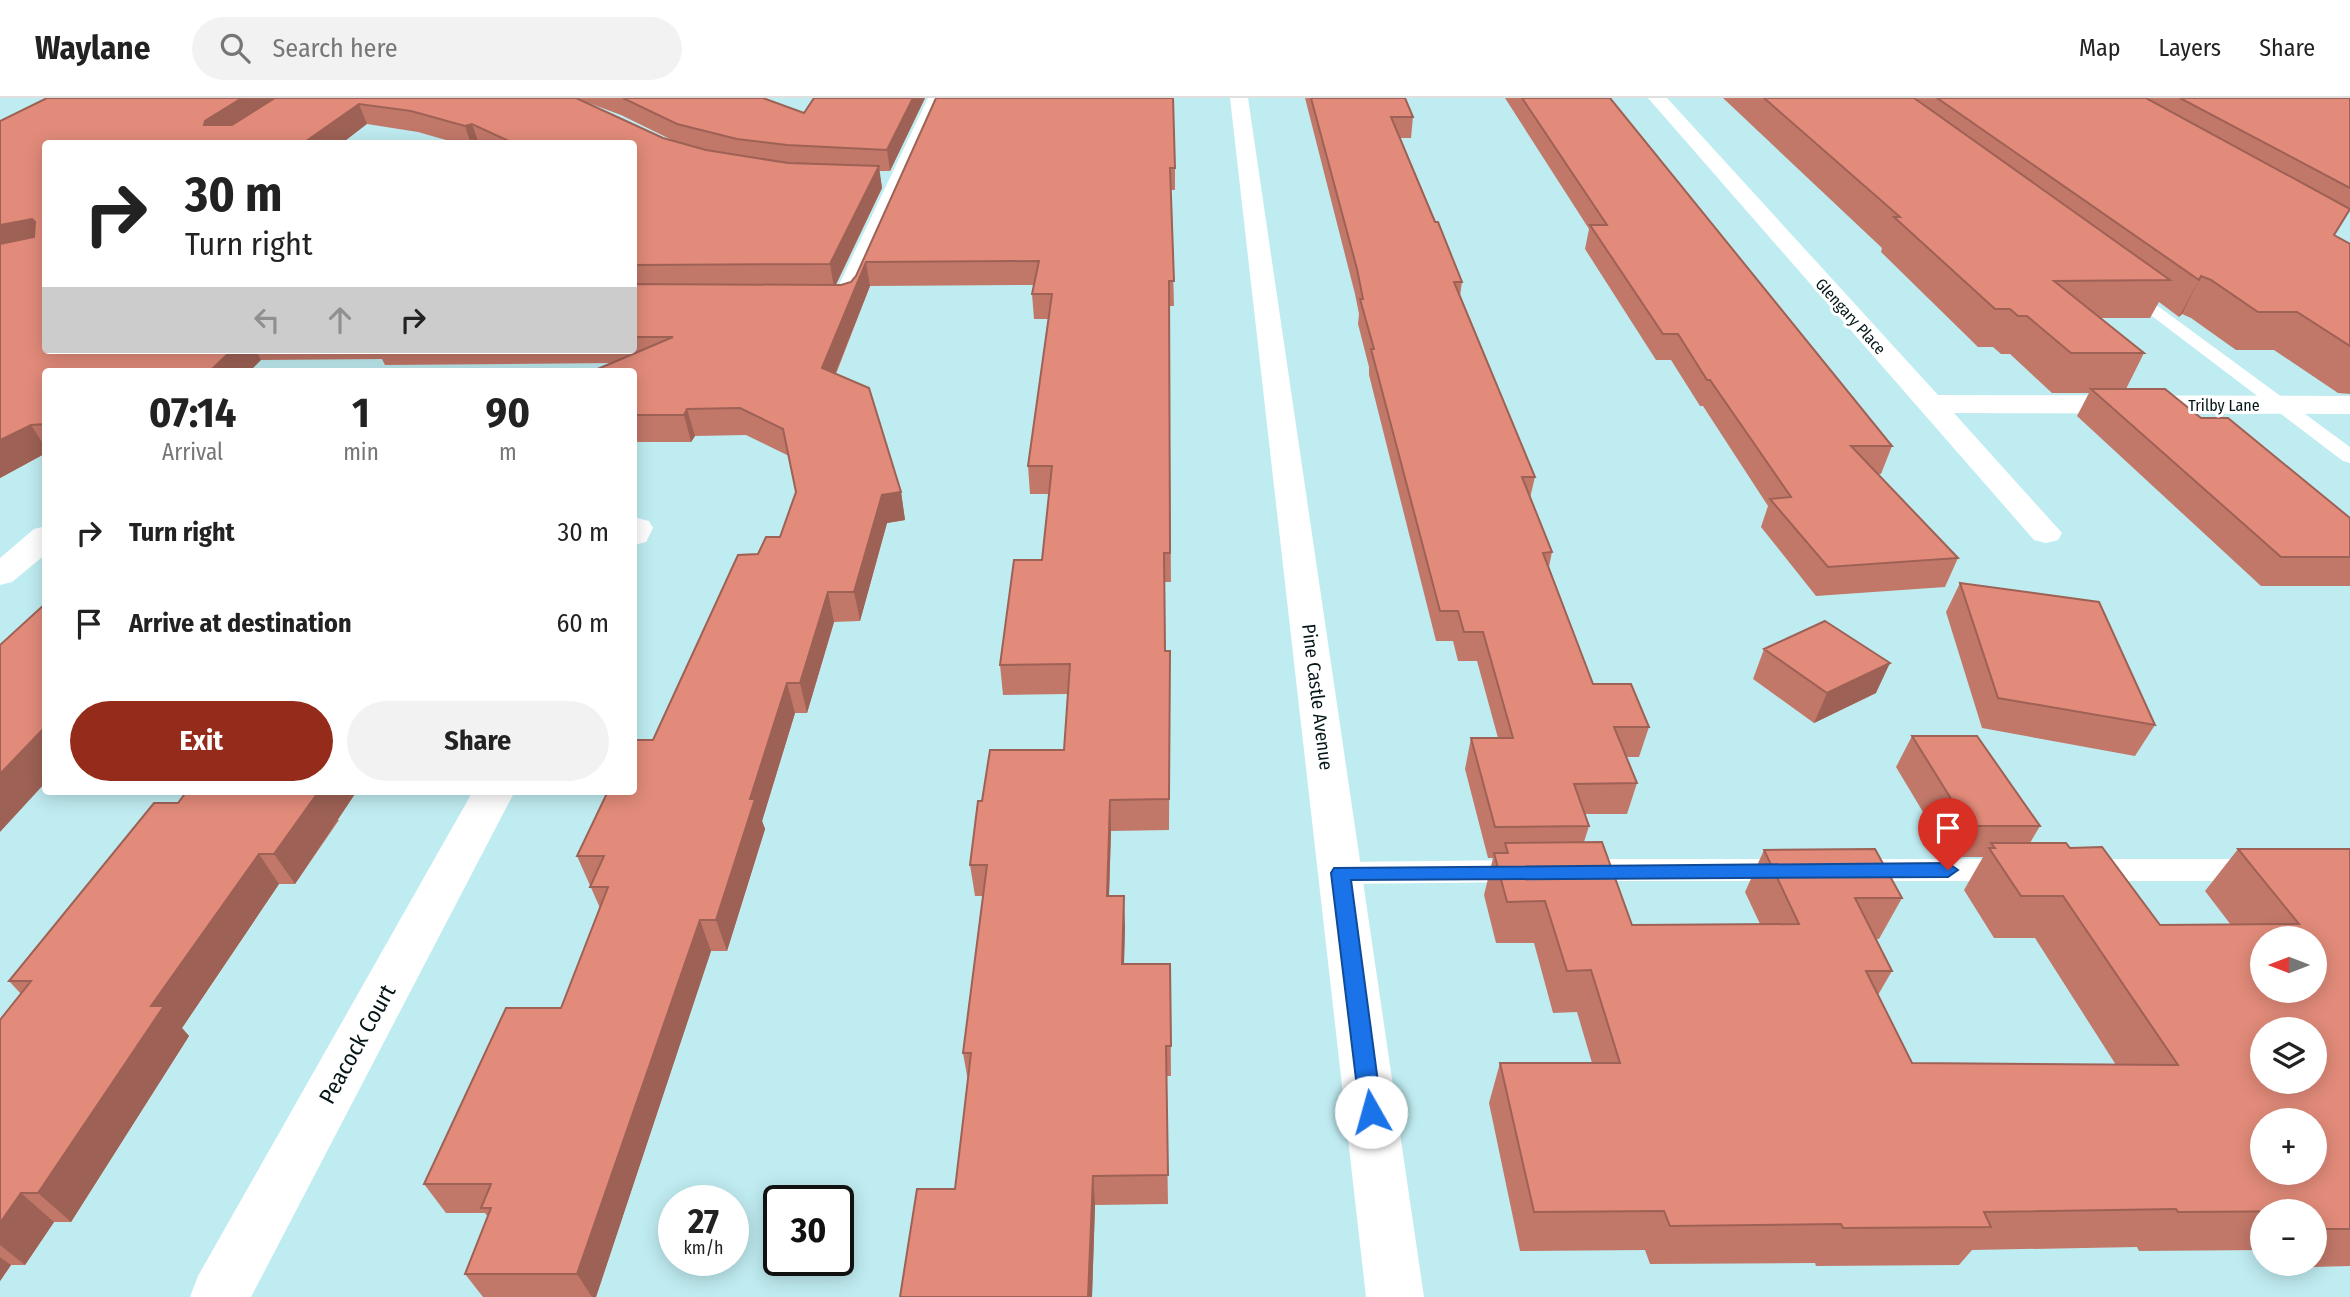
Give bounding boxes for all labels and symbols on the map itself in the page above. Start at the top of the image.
street label: Glengary Place [1812,274,1890,358]
street label: Trilby Lane [2188,396,2260,415]
street label: Pine Castle Avenue [1297,623,1338,772]
pin [1918,798,1978,870]
north arrow [2250,926,2328,1003]
street label: Peacock Court [313,979,402,1109]
position arrow [1334,1075,1408,1149]
speed limit sign: 30 [763,1185,854,1276]

